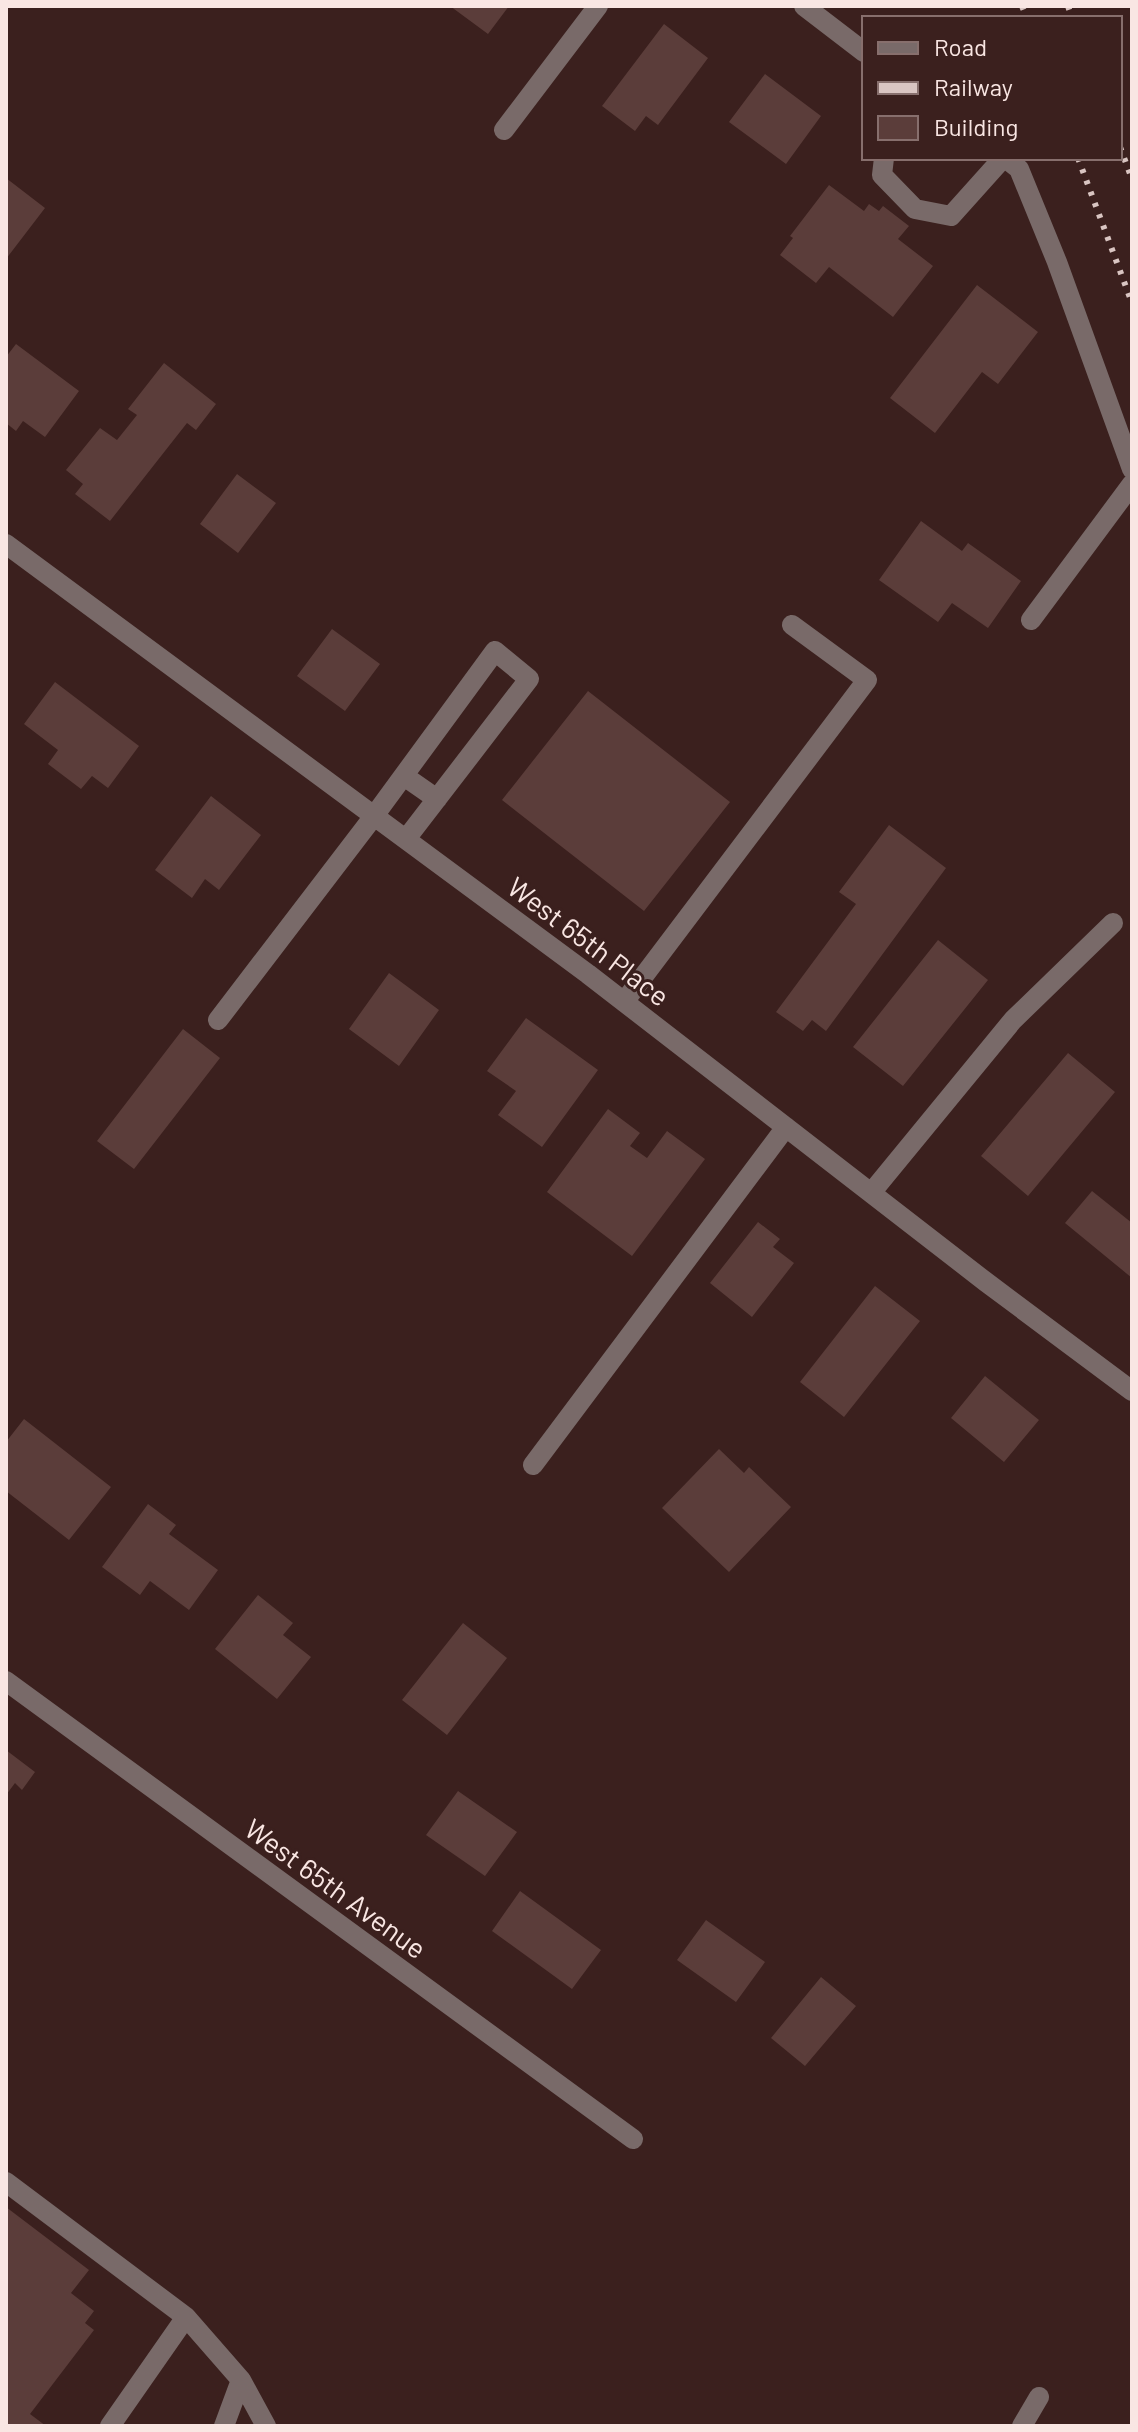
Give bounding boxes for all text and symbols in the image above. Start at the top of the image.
legend [862,16,1122,160]
text: Road [934,32,987,61]
text: Railway [934,72,1013,101]
text: Building [934,112,1018,141]
street label: West 65th Place [501,869,677,1013]
street label: West 65th Avenue [239,1811,433,1965]

